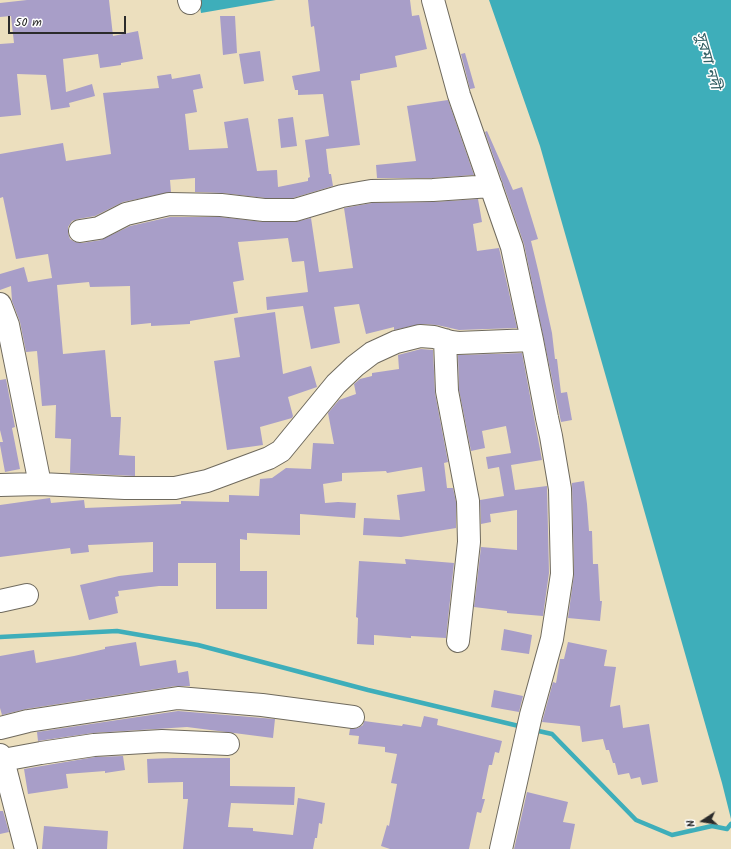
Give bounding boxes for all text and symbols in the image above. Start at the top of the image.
scale bar [10,8,128,34]
text: 50 m [15,13,42,32]
water label: সুরমা নদী [689,30,723,92]
north arrow [683,801,723,841]
text: N [682,818,701,829]

